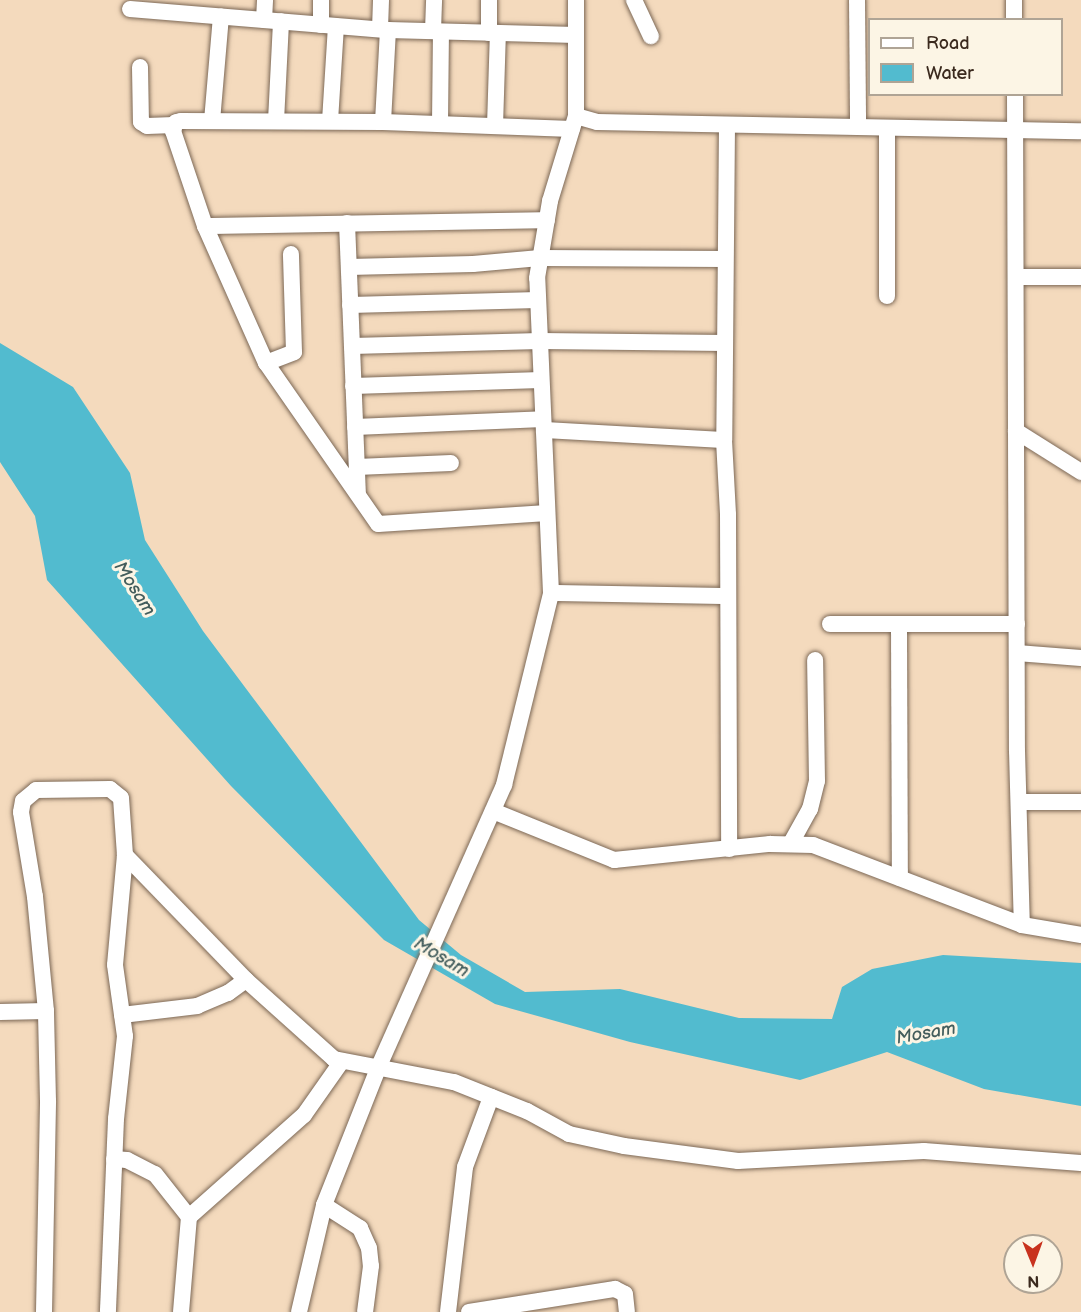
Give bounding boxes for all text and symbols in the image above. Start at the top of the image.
legend [868,18,1063,96]
text: Road [926,33,970,54]
text: Water [926,63,974,84]
water label: Mosam [109,558,159,620]
water label: Mosam [410,933,472,983]
water label: Mosam [895,1018,957,1050]
north arrow [1003,1234,1063,1294]
text: N [1027,1271,1039,1290]

